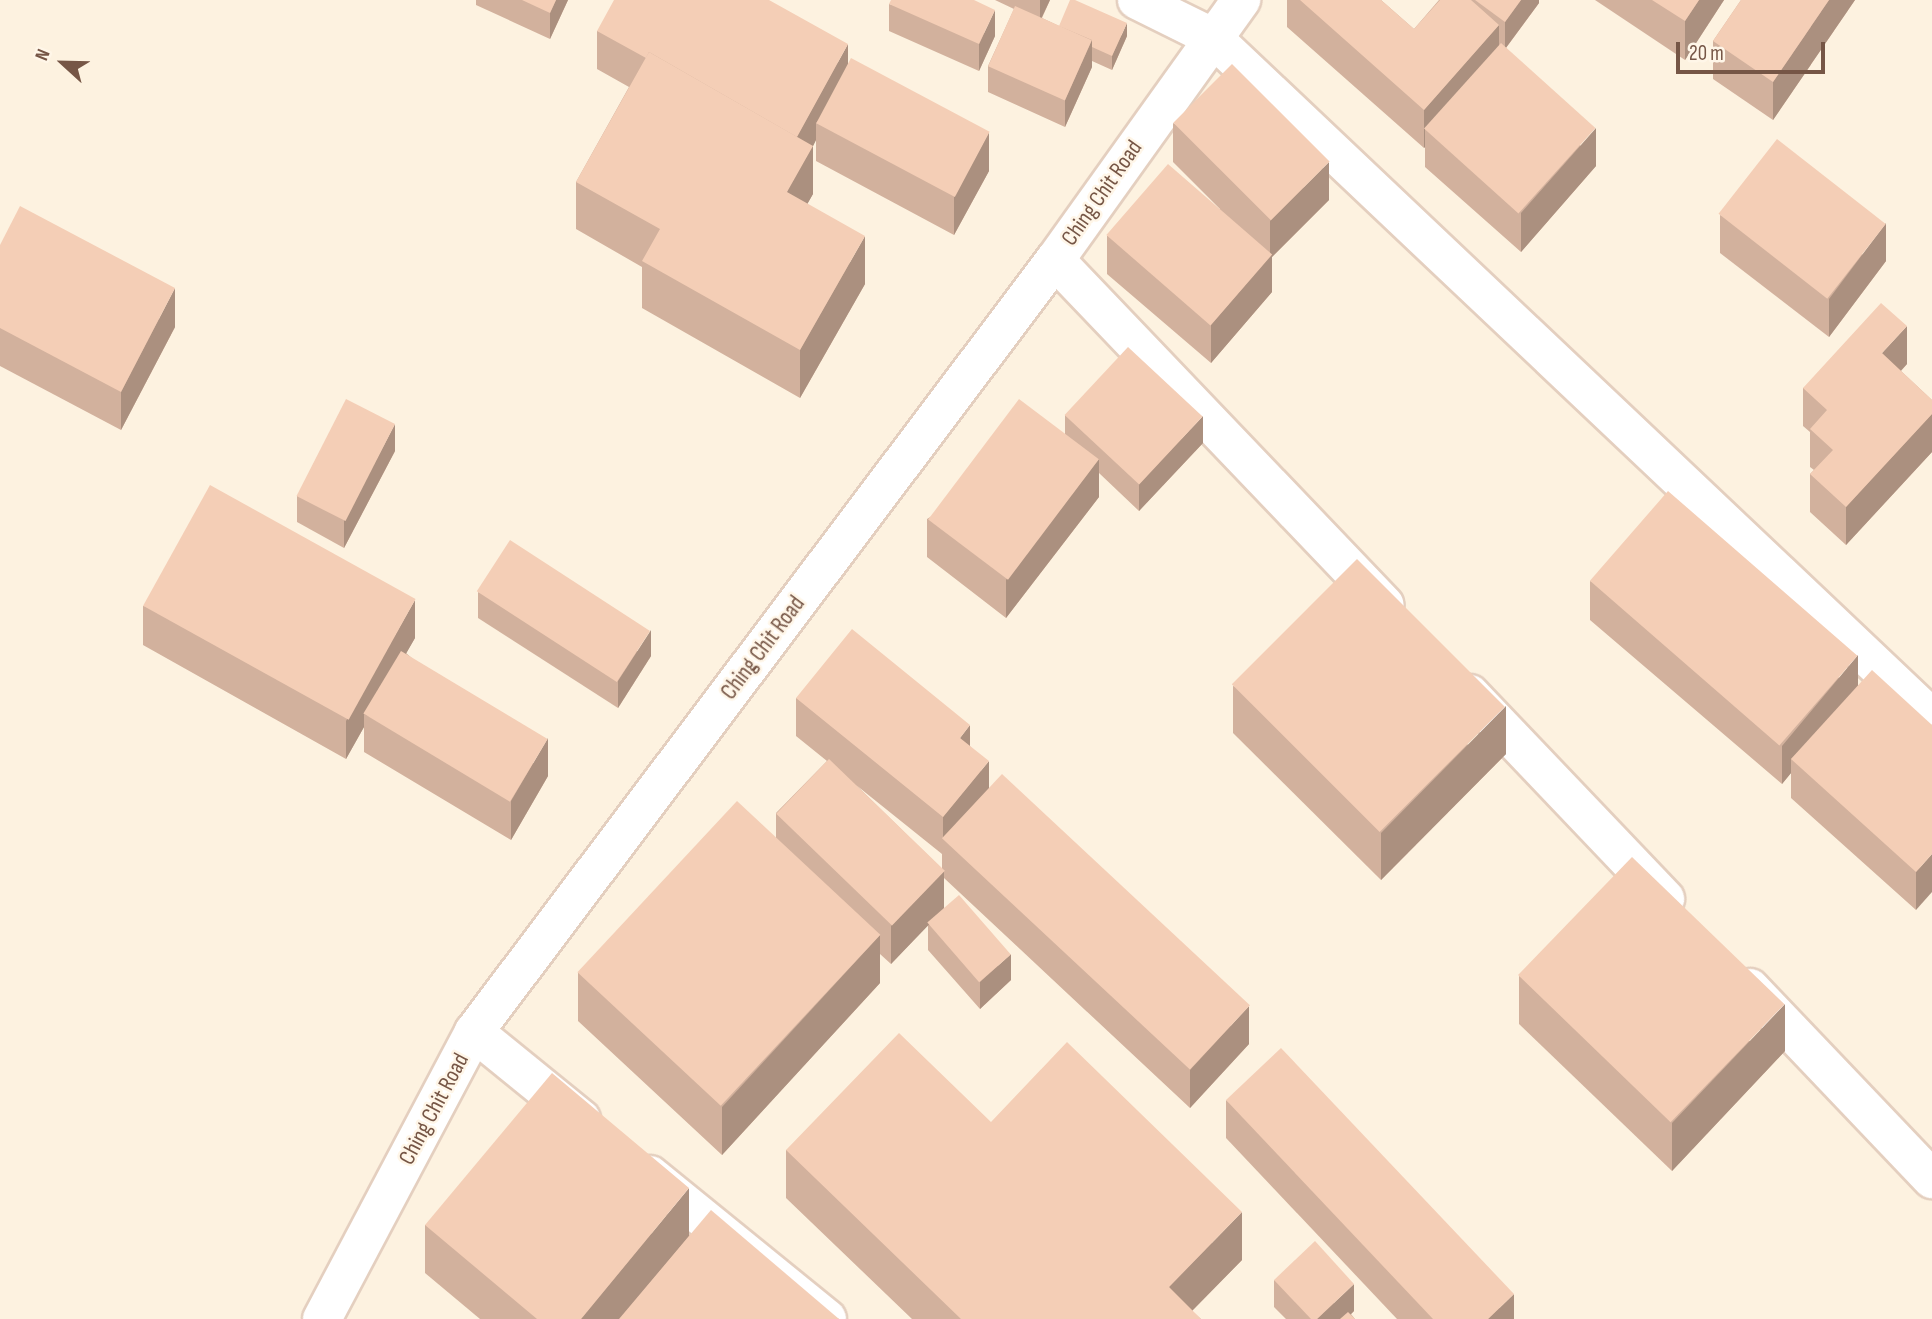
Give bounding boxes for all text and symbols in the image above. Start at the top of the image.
north arrow [28,28,98,98]
scale bar [1680,28,1829,72]
text: 20 m [1689,41,1724,66]
text: N [31,46,56,64]
street label: Ching Chit Road [1056,135,1148,251]
street label: Ching Chit Road [715,591,811,705]
street label: Ching Chit Road [393,1049,475,1169]

